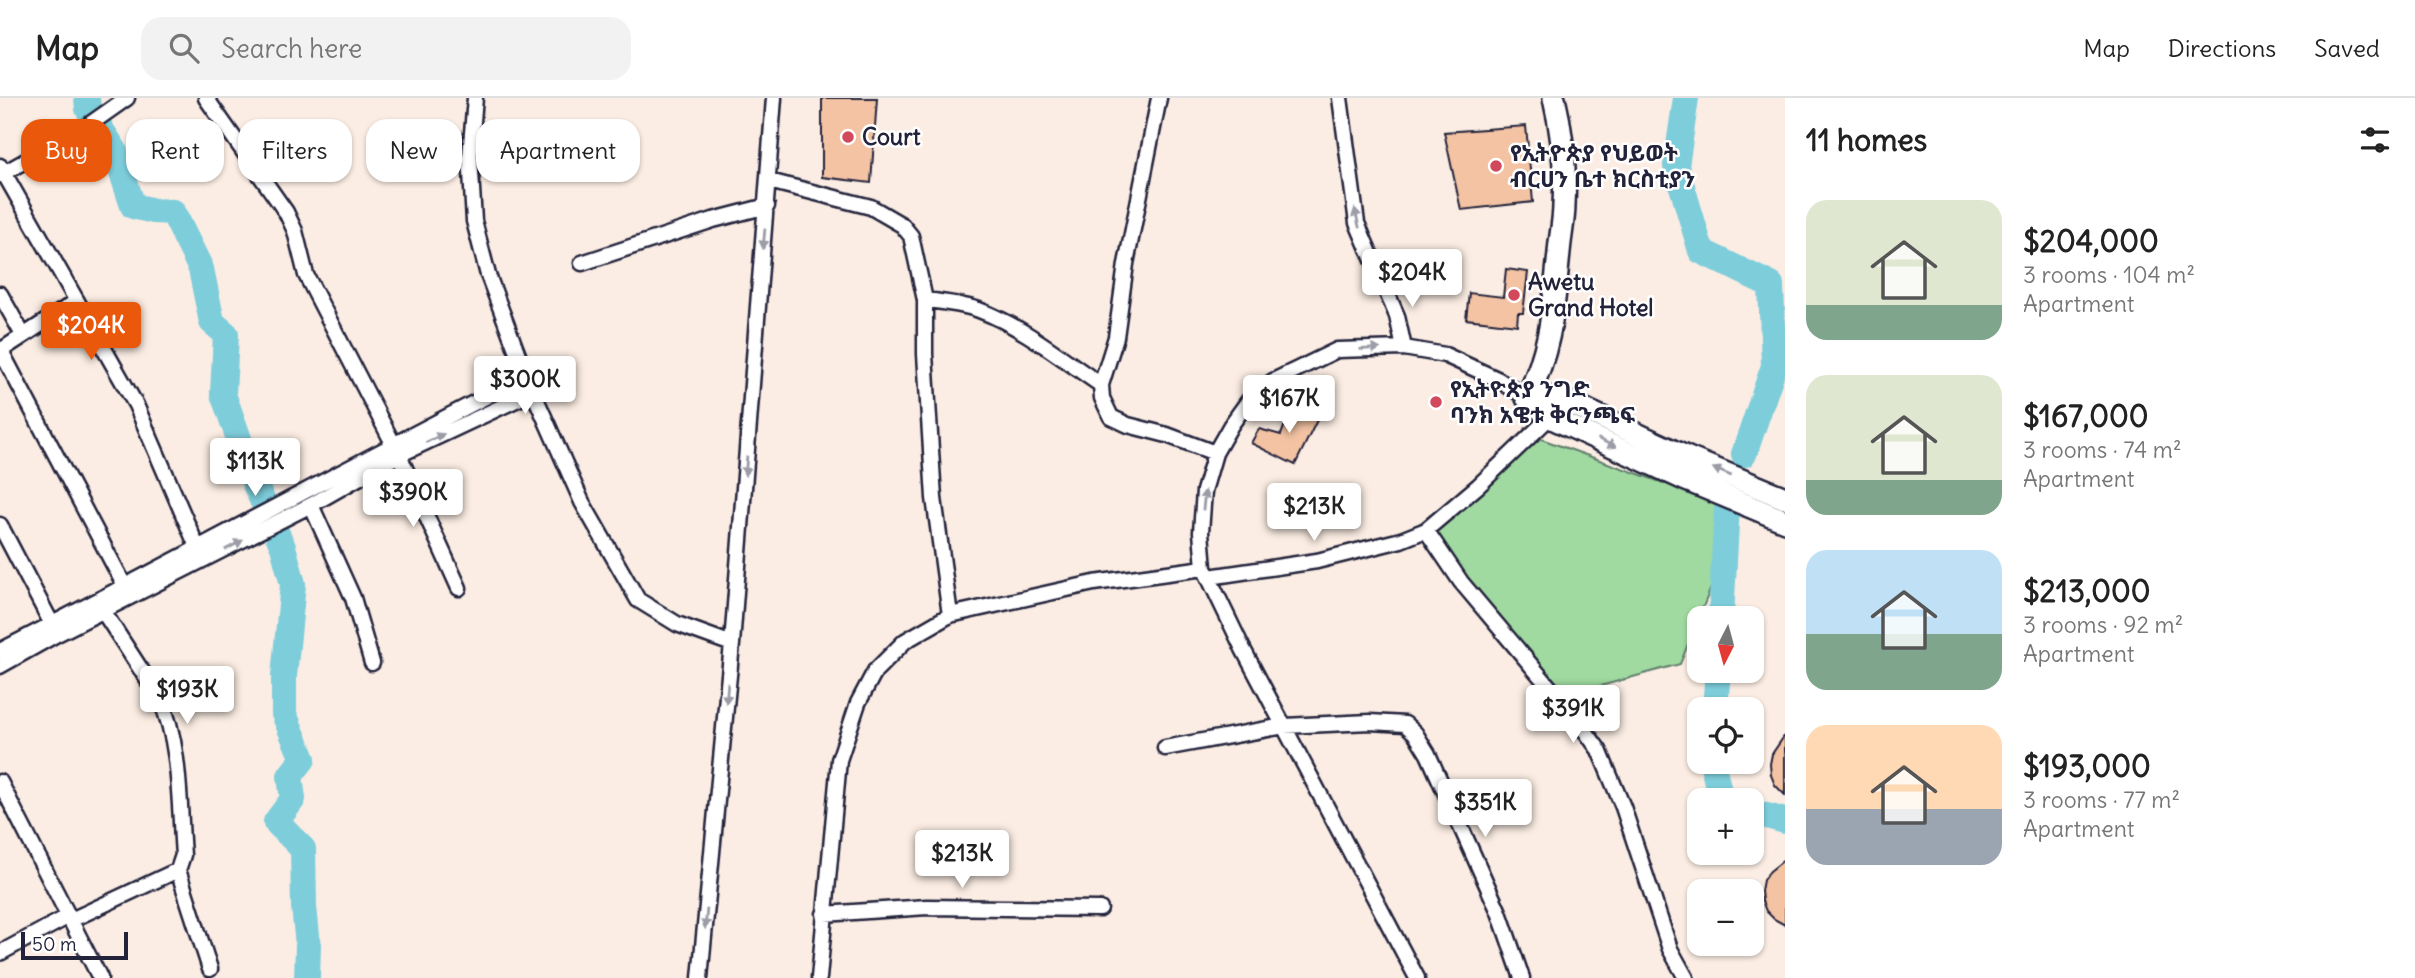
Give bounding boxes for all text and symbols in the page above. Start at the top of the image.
search box [141,17,631,80]
text: Map [35,27,99,69]
icon: search [165,29,203,67]
text: Search here [221,32,362,65]
text: Map [2083,33,2130,63]
text: Directions [2168,33,2276,63]
text: Saved [2314,33,2380,63]
chip: Buy [21,119,112,182]
chip: Rent [126,119,224,182]
chip: Filters [238,119,352,182]
chip: New [366,119,462,182]
chip: Apartment [476,119,640,182]
text: 11 homes [1806,121,1927,159]
icon: filters [2356,121,2394,159]
place label: Court [862,122,921,151]
marker: Court [840,129,856,145]
place label: የኢትዮጵያ የህይወት ብርሀን ቤተ ክርስቲያን [1510,138,1696,193]
marker: የኢትዮጵያ የህይወት ብርሀን ቤተ ክርስቲያን [1488,158,1504,174]
one-way arrow [1351,207,1362,229]
text: $204,000 [2023,222,2159,260]
icon: home [1862,228,1946,312]
one-way arrow [758,229,769,251]
pin: $204K [1363,250,1461,309]
text: $204K [1378,257,1446,286]
text: 3 rooms · 104 m² [2023,260,2195,289]
place label: Awetu Grand Hotel [1528,267,1654,322]
marker: Awetu Grand Hotel [1506,287,1522,303]
text: Apartment [2023,289,2135,318]
pin: $204K [42,302,140,362]
text: $204K [57,310,125,339]
one-way arrow [1359,343,1381,355]
pin: $300K [476,356,574,416]
text: $300K [490,364,560,393]
place label: የኢትዮጵያ ንግድ ባንክ አዌቱ ቅርንጫፍ [1450,374,1636,429]
pin: $167K [1240,376,1338,435]
text: $167K [1259,383,1319,412]
marker: የኢትዮጵያ ንግድ ባንክ አዌቱ ቅርንጫፍ [1428,394,1444,410]
text: $167,000 [2023,397,2149,435]
icon: home [1862,403,1946,487]
one-way arrow [425,432,445,444]
text: 3 rooms · 74 m² [2023,435,2182,464]
pin: $113K [206,438,304,498]
one-way arrow [1597,438,1617,449]
text: $113K [226,446,284,475]
one-way arrow [740,455,751,477]
text: Apartment [2023,464,2135,493]
one-way arrow [1711,466,1732,477]
pin: $390K [364,470,462,529]
text: $390K [379,477,447,506]
pin: $213K [1265,484,1363,543]
one-way arrow [1198,489,1209,511]
text: $213K [1283,491,1345,520]
one-way arrow [225,539,245,551]
text: $213,000 [2023,572,2151,610]
icon: home [1862,578,1946,662]
north arrow [1687,606,1764,682]
map controls [1687,606,1764,956]
text: 3 rooms · 92 m² [2023,610,2183,639]
text: Apartment [2023,639,2135,668]
pin: $193K [138,666,236,726]
text: $193K [156,674,218,703]
one-way arrow [721,682,732,704]
pin: $391K [1524,686,1622,745]
text: $391K [1542,693,1604,722]
button: locate [1687,697,1764,774]
text: $193,000 [2023,747,2151,785]
icon: home [1862,753,1946,837]
pin: $351K [1436,780,1534,839]
text: 3 rooms · 77 m² [2023,785,2180,814]
text: $351K [1454,787,1516,816]
button: + [1687,788,1764,865]
text: Apartment [2023,814,2135,843]
pin: $213K [913,830,1011,890]
text: $213K [931,838,993,867]
button: − [1687,879,1764,956]
one-way arrow [700,909,711,931]
scale bar [21,929,128,961]
text: 50 m [32,932,77,956]

